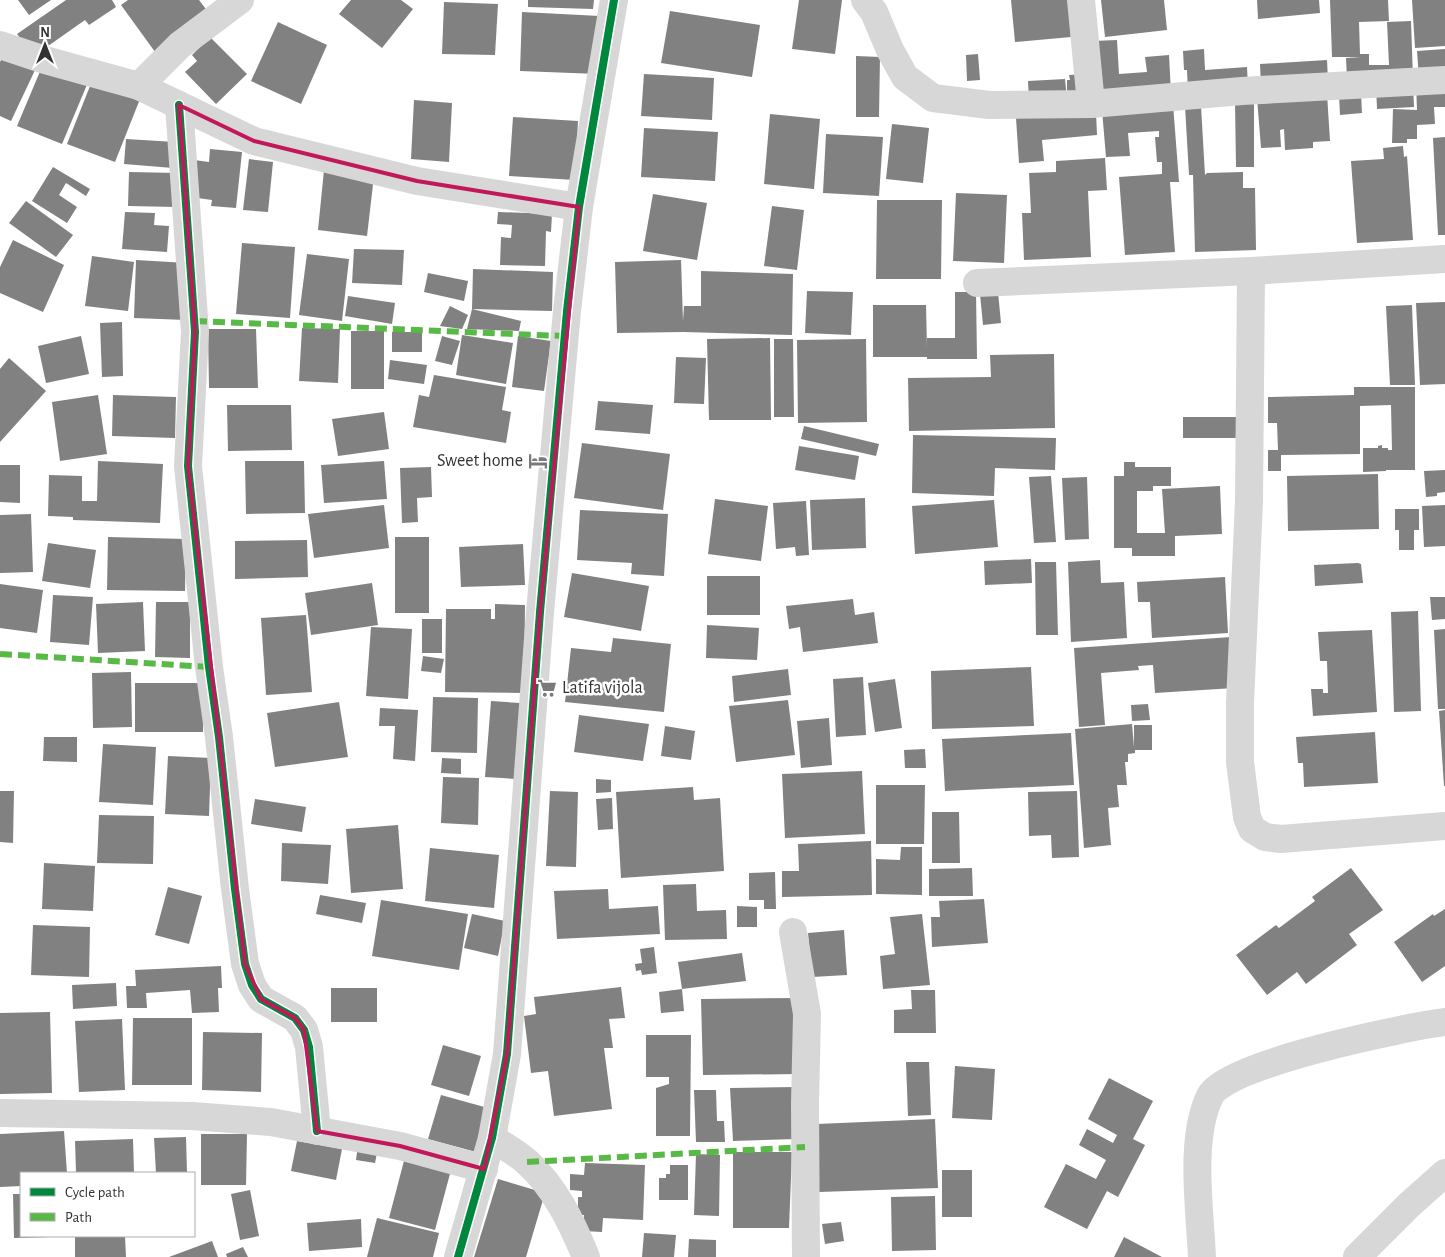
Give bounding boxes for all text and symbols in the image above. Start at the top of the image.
north arrow [20,20,70,70]
text: N [40,26,50,40]
hotel icon: Sweet home [527,450,549,472]
place label: Sweet home [437,452,523,470]
supermarket icon: Latifa vijola [536,677,558,699]
place label: Latifa vijola [562,679,643,697]
legend [20,1172,195,1237]
text: Cycle path [65,1185,125,1200]
text: Path [65,1210,92,1225]

